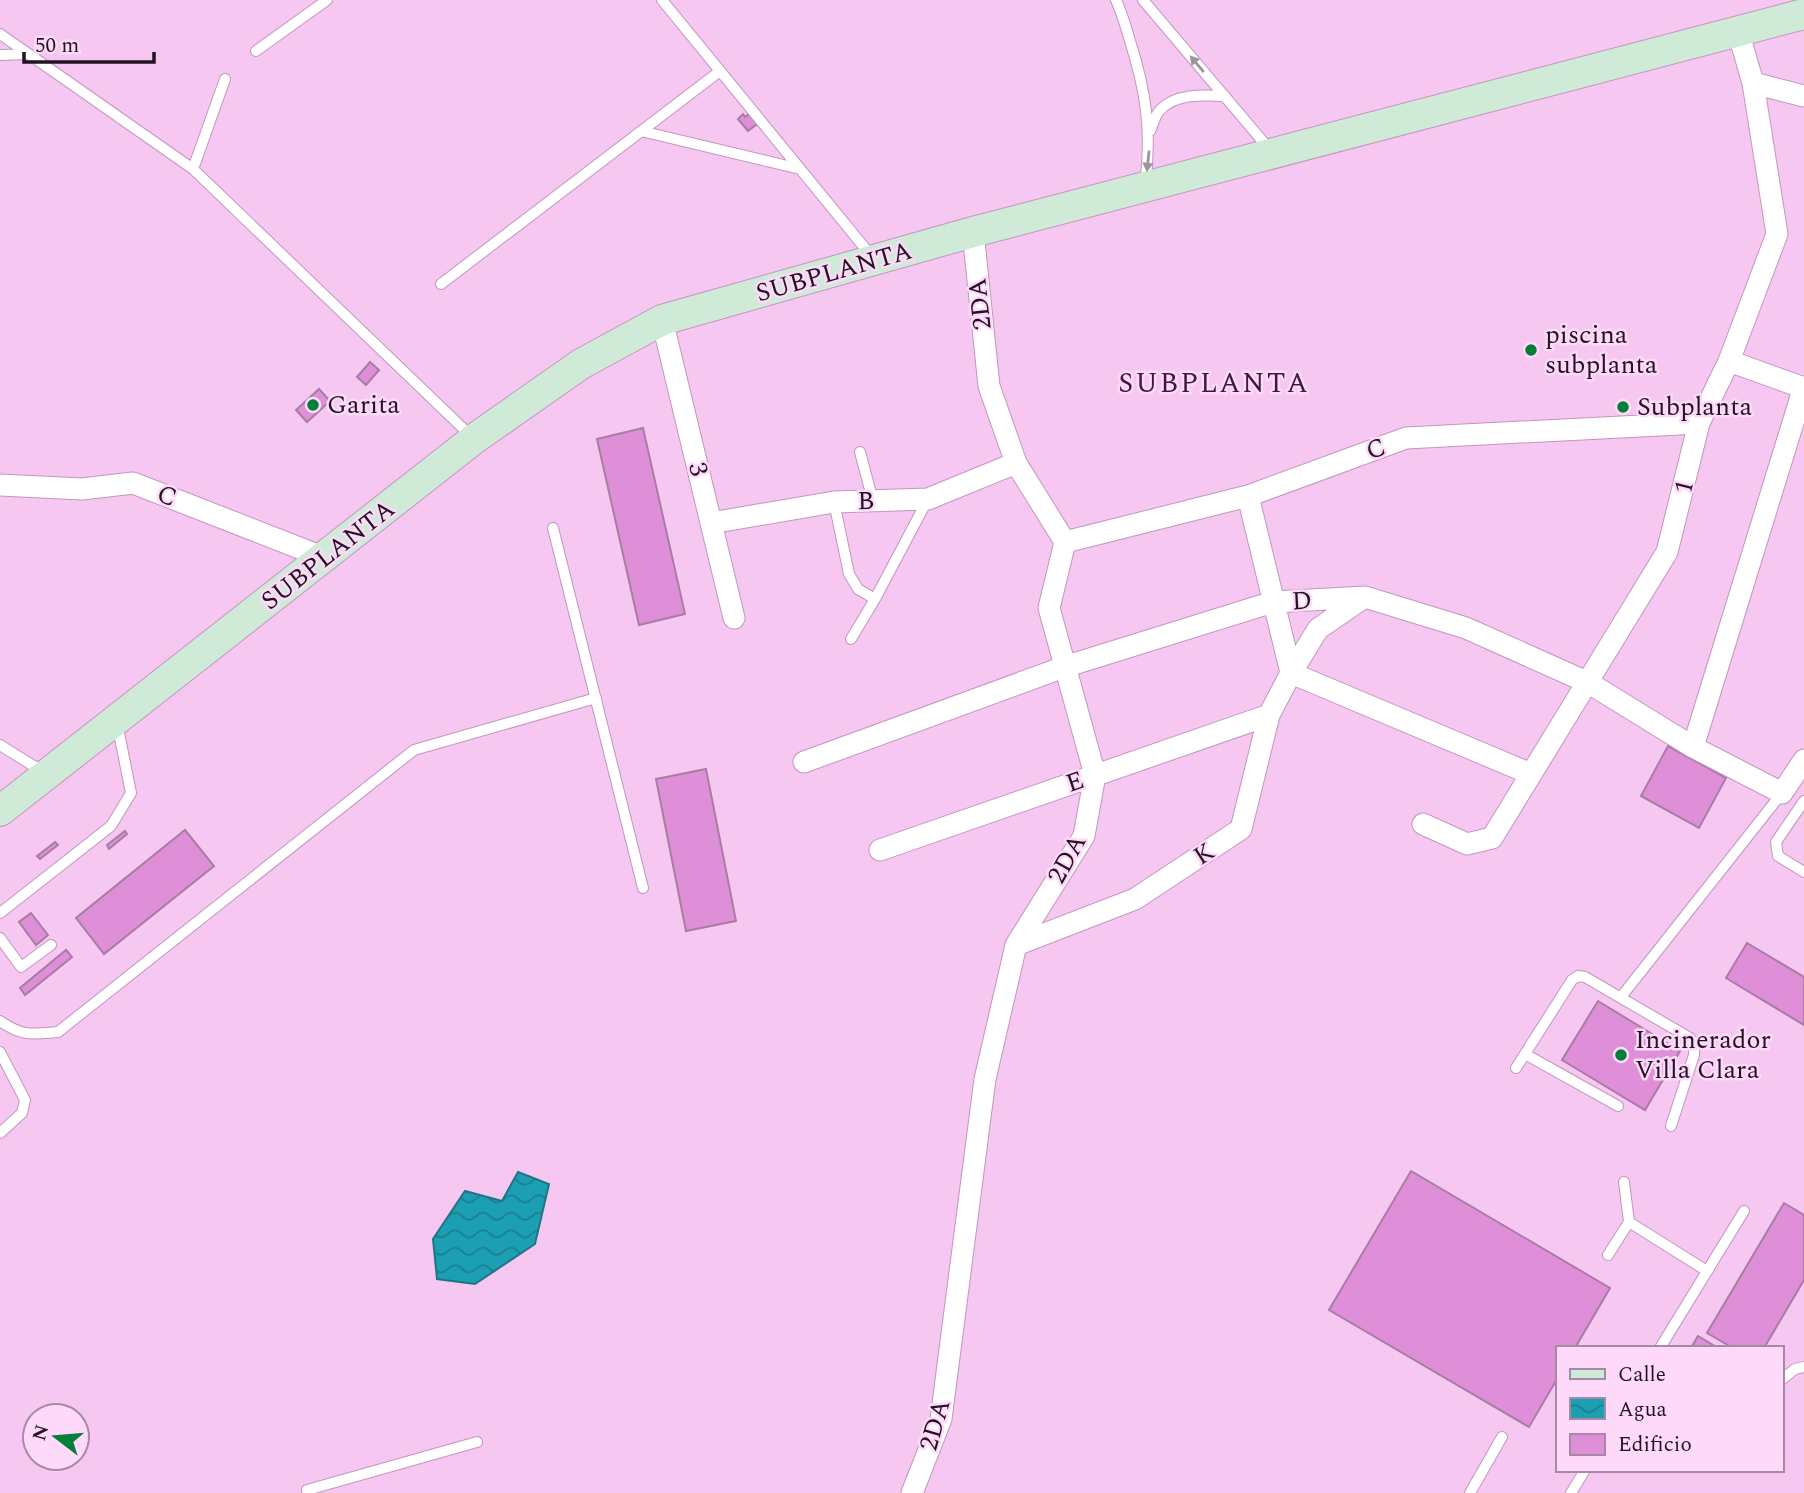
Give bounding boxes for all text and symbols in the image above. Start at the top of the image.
scale bar [24,21,154,65]
text: 50 m [35,30,79,62]
one-way arrow [1190,55,1205,72]
one-way arrow [1142,150,1153,172]
street label: SUBPLANTA [751,231,917,313]
street label: 2DA [957,276,1003,332]
place label: piscina subplanta [1545,315,1658,385]
marker: piscina subplanta [1523,342,1539,358]
district label: SUBPLANTA [1118,362,1310,405]
place label: Garita [327,385,400,425]
place label: Subplanta [1637,387,1752,427]
marker: Garita [305,397,321,413]
marker: Subplanta [1615,399,1631,415]
street label: C [1360,427,1392,471]
street label: 3 [677,458,719,480]
street label: C [151,474,183,518]
street label: 1 [1663,476,1705,498]
street label: B [857,481,875,521]
street label: SUBPLANTA [252,490,404,620]
street label: D [1291,580,1313,622]
street label: E [1060,760,1090,804]
street label: 2DA [1037,827,1097,891]
street label: K [1185,832,1223,876]
place label: Incinerador Villa Clara [1635,1020,1771,1090]
marker: Incinerador Villa Clara [1613,1047,1629,1063]
legend [1556,1346,1783,1472]
text: Calle [1618,1359,1666,1391]
text: Agua [1618,1394,1668,1426]
street label: 2DA [909,1395,961,1455]
north arrow [21,1402,91,1472]
text: N [25,1421,57,1444]
text: Edificio [1618,1429,1692,1461]

